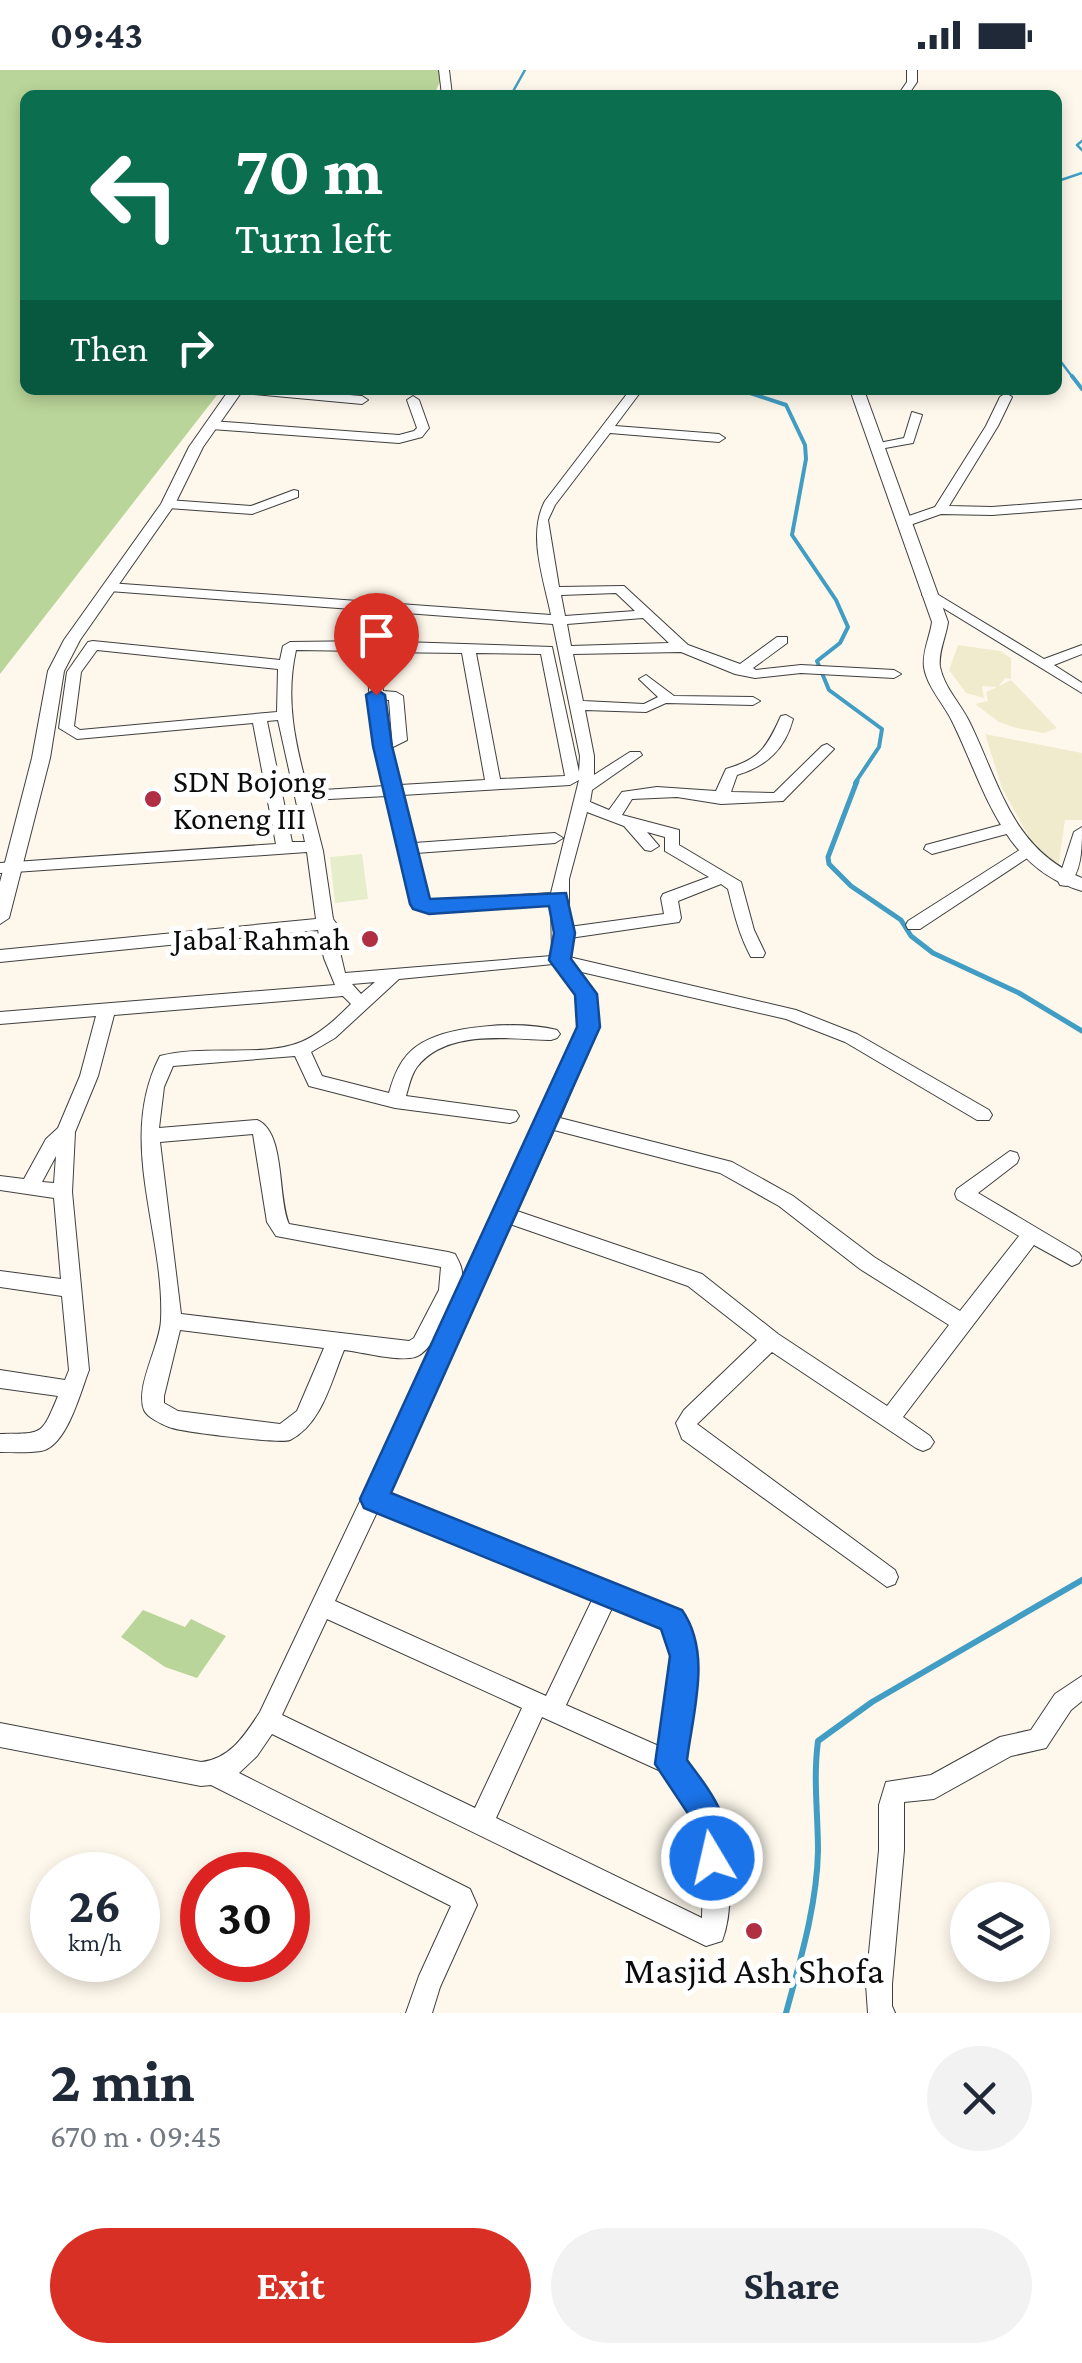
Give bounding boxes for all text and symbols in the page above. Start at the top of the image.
text: 09:43 [50,14,143,56]
icon: left [70,130,200,260]
text: 70 m [235,131,383,209]
text: Turn left [235,213,392,263]
icon: right [168,320,223,375]
text: Then [70,327,148,369]
pin [334,593,419,696]
icon: arrive [349,608,404,663]
place label: SDN Bojong Koneng III [173,763,326,836]
marker: SDN Bojong Koneng III [142,788,164,810]
place label: Jabal Rahmah [170,921,350,957]
marker: Jabal Rahmah [359,928,381,950]
position arrow [660,1806,764,1910]
speed limit sign: 30 [180,1852,310,1982]
text: 26 [69,1877,121,1933]
map controls [950,1882,1050,1982]
button: layers [950,1882,1050,1982]
marker: Masjid Ash Shofa [743,1920,765,1942]
text: km/h [68,1929,122,1956]
place label: Masjid Ash Shofa [624,1949,884,1991]
button: close [927,2046,1032,2151]
text: 2 min [50,2047,195,2114]
text: 670 m · 09:45 [50,2118,222,2154]
button: Exit [50,2228,531,2343]
button: Share [551,2228,1032,2343]

